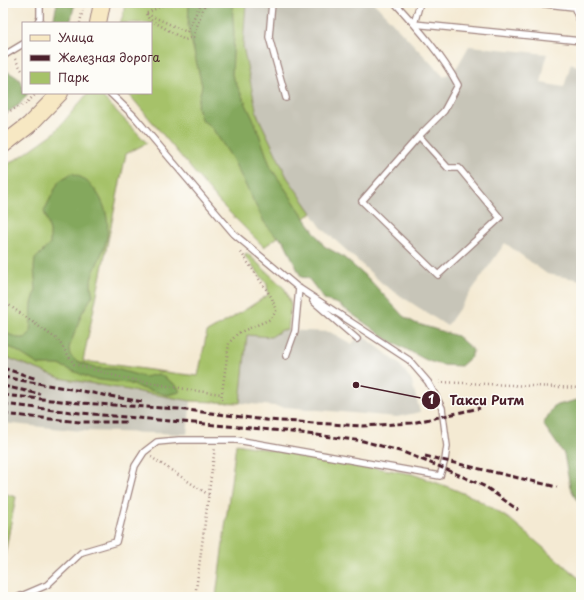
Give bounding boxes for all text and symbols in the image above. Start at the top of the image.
legend [22,22,152,94]
text: Улица [58,28,94,46]
text: Железная дорога [58,48,161,66]
text: Парк [58,68,90,86]
callout: Такси Ритм [421,388,533,413]
text: 1 [428,390,434,408]
text: Такси Ритм [450,390,524,409]

